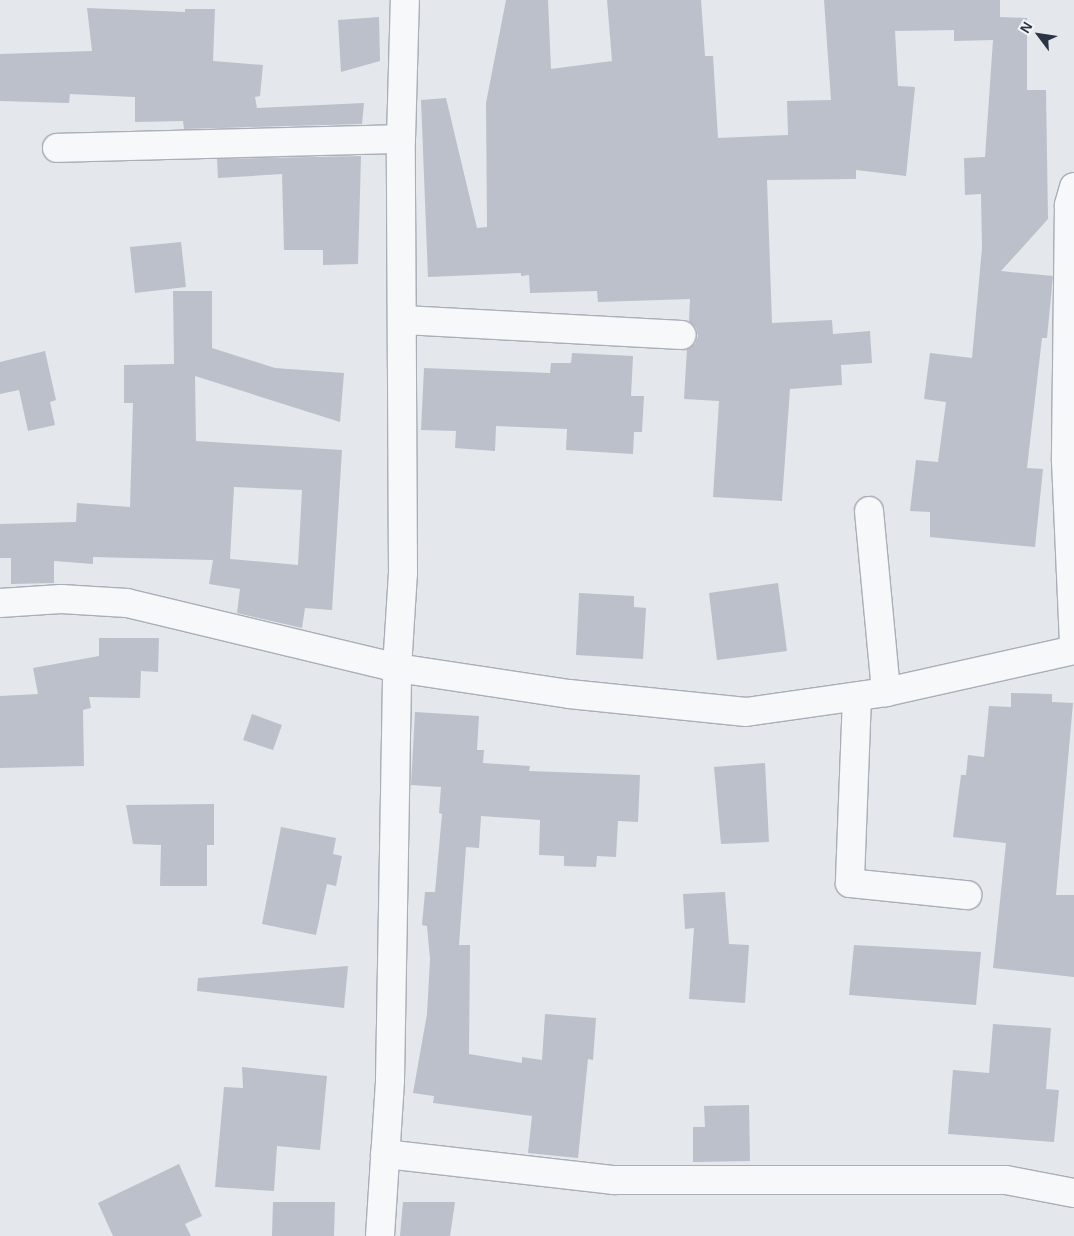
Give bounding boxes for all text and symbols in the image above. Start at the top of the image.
north arrow [1014,10,1064,60]
text: N [1017,19,1036,36]

